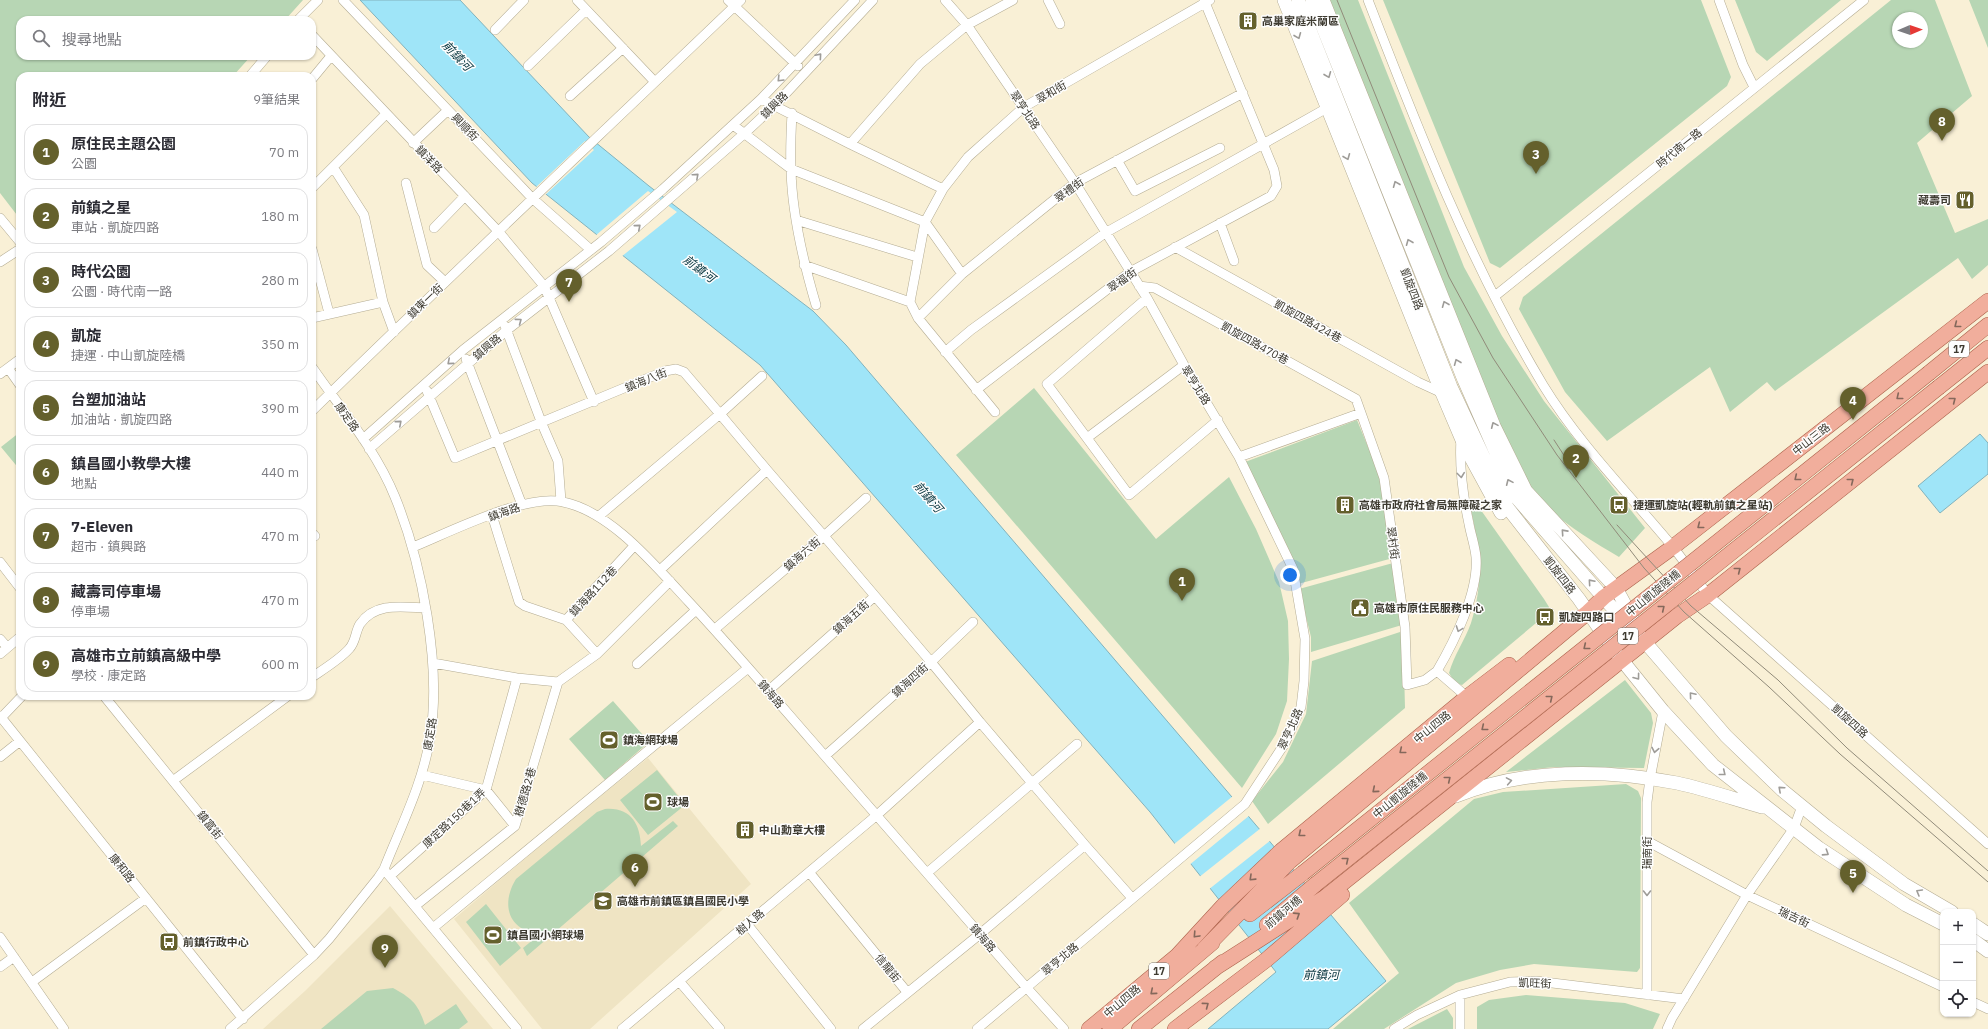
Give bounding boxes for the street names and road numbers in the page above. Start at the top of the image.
street label: 翠和街 [1033,78,1069,106]
street label: 鎮興路 [757,88,791,122]
street label: 翠亨北路 [1007,88,1043,132]
street label: 興順街 [449,110,481,144]
street label: 時代南一路 [1653,125,1705,171]
street label: 鎮洋路 [413,142,445,176]
street label: 翠禮街 [1052,175,1086,205]
street label: 翠福街 [1104,265,1140,295]
street label: 凱旋四路 [1398,266,1426,312]
street label: 鎮東一街 [404,281,446,321]
street label: 凱旋四路424巷 [1272,297,1344,345]
street label: 凱旋四路470巷 [1219,319,1291,367]
street label: 鎮興路 [470,331,504,363]
road number: 17 [1949,341,1969,357]
street label: 翠亨北路 [1178,363,1214,407]
street label: 鎮海八街 [623,365,669,395]
street label: 康定路 [332,399,362,435]
street label: 中山三路 [1789,420,1833,458]
street label: 鎮海路 [486,500,522,524]
street label: 翠村街 [1384,526,1402,560]
street label: 鎮海六街 [781,534,823,574]
street label: 凱旋四路 [1541,553,1579,597]
street label: 鎮海路112巷 [566,563,620,619]
street label: 中山凱旋陸橋 [1623,567,1683,619]
street label: 鎮海五街 [830,597,872,637]
road number: 17 [1618,628,1638,644]
street label: 鎮海四街 [889,660,931,700]
street label: 鎮海路 [755,677,787,711]
street label: 凱旋四路 [1829,701,1871,741]
street label: 翠亨北路 [1275,706,1305,752]
street label: 中山四路 [1410,708,1454,746]
street label: 康定路 [421,717,439,751]
street label: 樹德路2巷 [511,766,539,818]
street label: 中山凱旋陸橋 [1370,769,1430,821]
street label: 康定路150巷1弄 [419,785,489,851]
street label: 鎮富街 [194,808,226,842]
street label: 瑞南街 [1640,837,1654,870]
street label: 康和路 [106,851,138,885]
street label: 前鎮河橋 [1262,892,1304,932]
street label: 瑞吉街 [1776,904,1812,930]
street label: 樹人路 [733,906,767,938]
street label: 鎮海路 [967,921,999,955]
street label: 翠亨北路 [1039,939,1081,979]
street label: 信龍街 [872,951,904,985]
road number: 17 [1149,963,1169,979]
street label: 凱旺街 [1518,975,1552,991]
street label: 中山四路 [1101,981,1143,1021]

